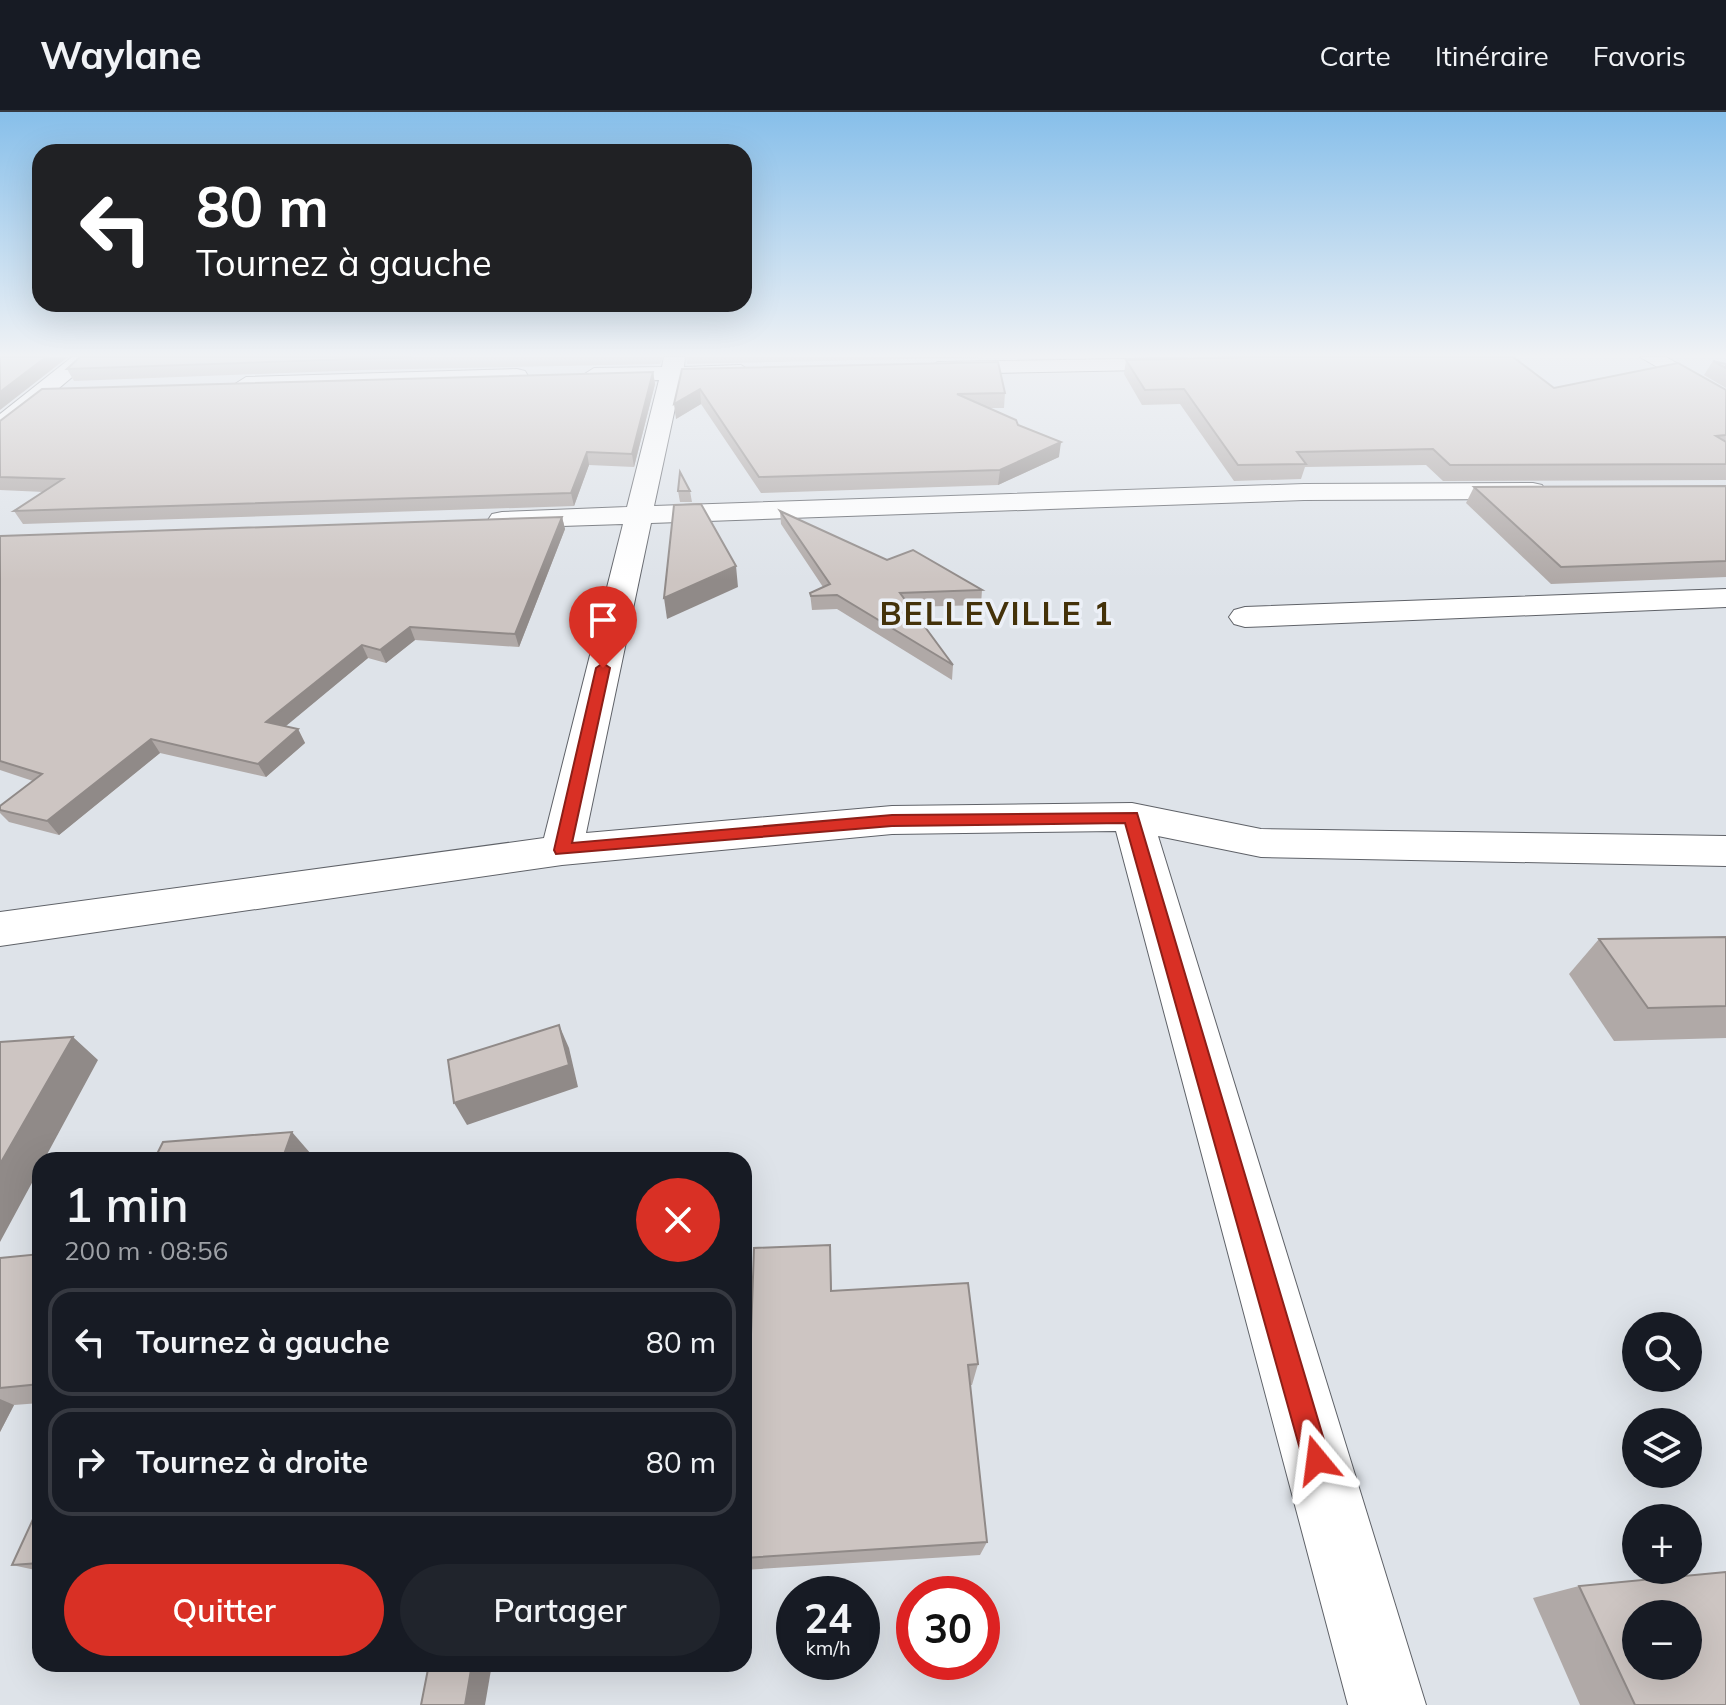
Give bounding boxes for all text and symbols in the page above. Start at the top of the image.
text: Waylane [40,31,202,79]
text: Carte [1319,38,1391,73]
text: Itinéraire [1435,38,1549,73]
text: Favoris [1593,38,1686,73]
text: 80 m [196,171,329,241]
icon: left [64,176,168,280]
text: Tournez à gauche [196,240,492,285]
pin [569,586,637,668]
district label: BELLEVILLE 1 [880,593,1114,633]
icon: arrive [581,598,625,642]
text: 1 min [64,1174,189,1234]
button: close [636,1178,720,1262]
text: 200 m · 08:56 [64,1234,228,1267]
map controls [1622,1312,1702,1680]
button: search [1622,1312,1702,1392]
icon: left [68,1320,112,1364]
text: Tournez à gauche [136,1323,390,1361]
text: 80 m [646,1323,716,1361]
button: layers [1622,1408,1702,1488]
position arrow [1275,1418,1359,1502]
icon: right [68,1440,112,1484]
text: Tournez à droite [136,1443,368,1481]
text: 80 m [646,1443,716,1481]
button: + [1622,1504,1702,1584]
button: Quitter [64,1564,384,1656]
button: Partager [400,1564,720,1656]
speed limit sign: 30 [896,1576,1000,1680]
text: 24 [804,1593,852,1643]
button: − [1622,1600,1702,1680]
text: km/h [805,1635,851,1660]

